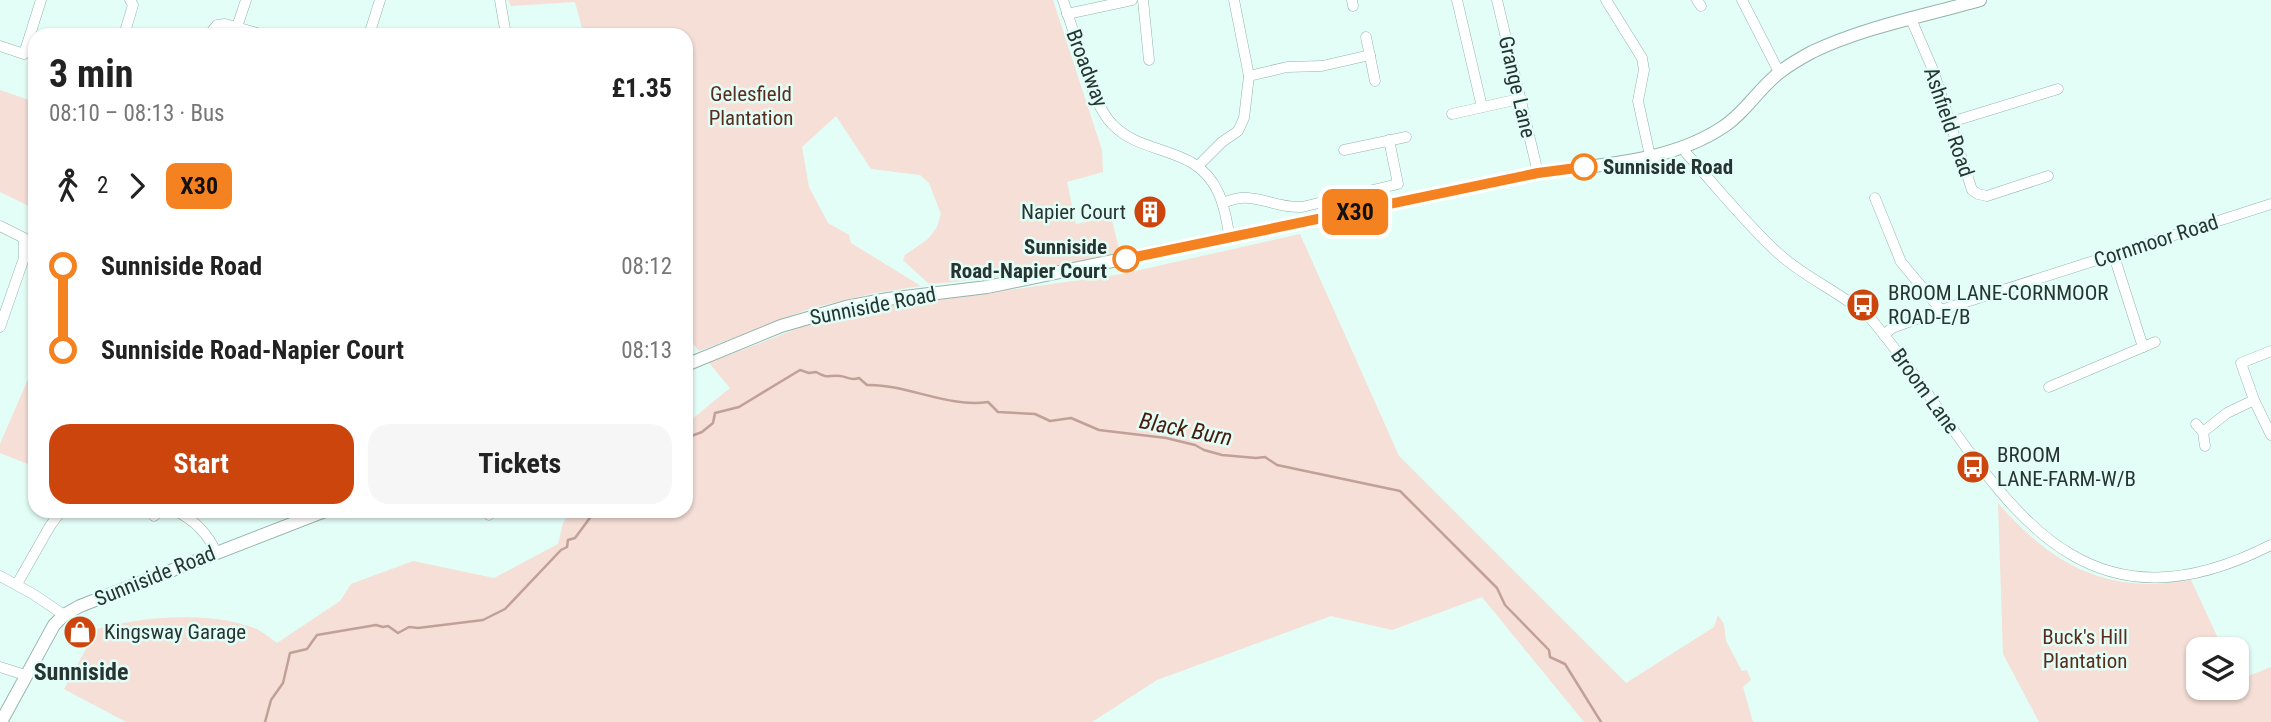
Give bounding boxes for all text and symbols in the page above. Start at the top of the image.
street label: Broadway [1061,26,1113,110]
street label: Grange Lane [1494,34,1540,140]
text: 3 min [49,52,133,96]
street label: Ashfield Road [1919,64,1979,180]
text: £1.35 [611,73,672,103]
park label: Gelesfield Plantation [709,82,793,130]
text: 08:10 – 08:13 · Bus [49,100,225,127]
marker: Sunniside Road [1571,154,1597,180]
place label: Sunniside Road [1603,155,1733,179]
icon: walk [49,167,87,205]
icon: forward [118,167,156,205]
text: 2 [97,172,108,199]
text: X30 [180,172,218,200]
line badge: X30 [1315,189,1395,235]
building icon: Napier Court [1131,193,1169,231]
text: X30 [1336,198,1374,226]
place label: Napier Court [1021,200,1126,224]
street label: Cornmoor Road [2091,210,2221,272]
place label: Sunniside Road-Napier Court [950,235,1107,283]
marker: Sunniside Road-Napier Court [1113,246,1139,272]
text: Sunniside Road [101,251,262,281]
text: 08:12 [621,253,672,280]
place label: BROOM LANE-CORNMOOR ROAD-E/B [1888,281,2108,329]
street label: Sunniside Road [808,282,938,330]
bus stop icon: BROOM LANE-CORNMOOR ROAD-E/B [1844,286,1882,324]
text: Sunniside Road-Napier Court [101,335,404,365]
text: 08:13 [621,337,672,364]
street label: Broom Lane [1886,344,1964,438]
water label: Black Burn [1137,407,1235,452]
button: Start [49,424,354,504]
button: Tickets [368,424,672,504]
place label: BROOM LANE-FARM-W/B [1997,443,2136,491]
bus stop icon: BROOM LANE-FARM-W/B [1954,448,1992,486]
street label: Sunniside Road [91,541,219,611]
shop icon: Kingsway Garage [61,613,99,651]
place label: Kingsway Garage [104,620,246,644]
park label: Buck's Hill Plantation [2042,625,2128,673]
map controls [2186,637,2249,700]
button: layers [2186,637,2249,700]
district label: Sunniside [34,658,128,686]

